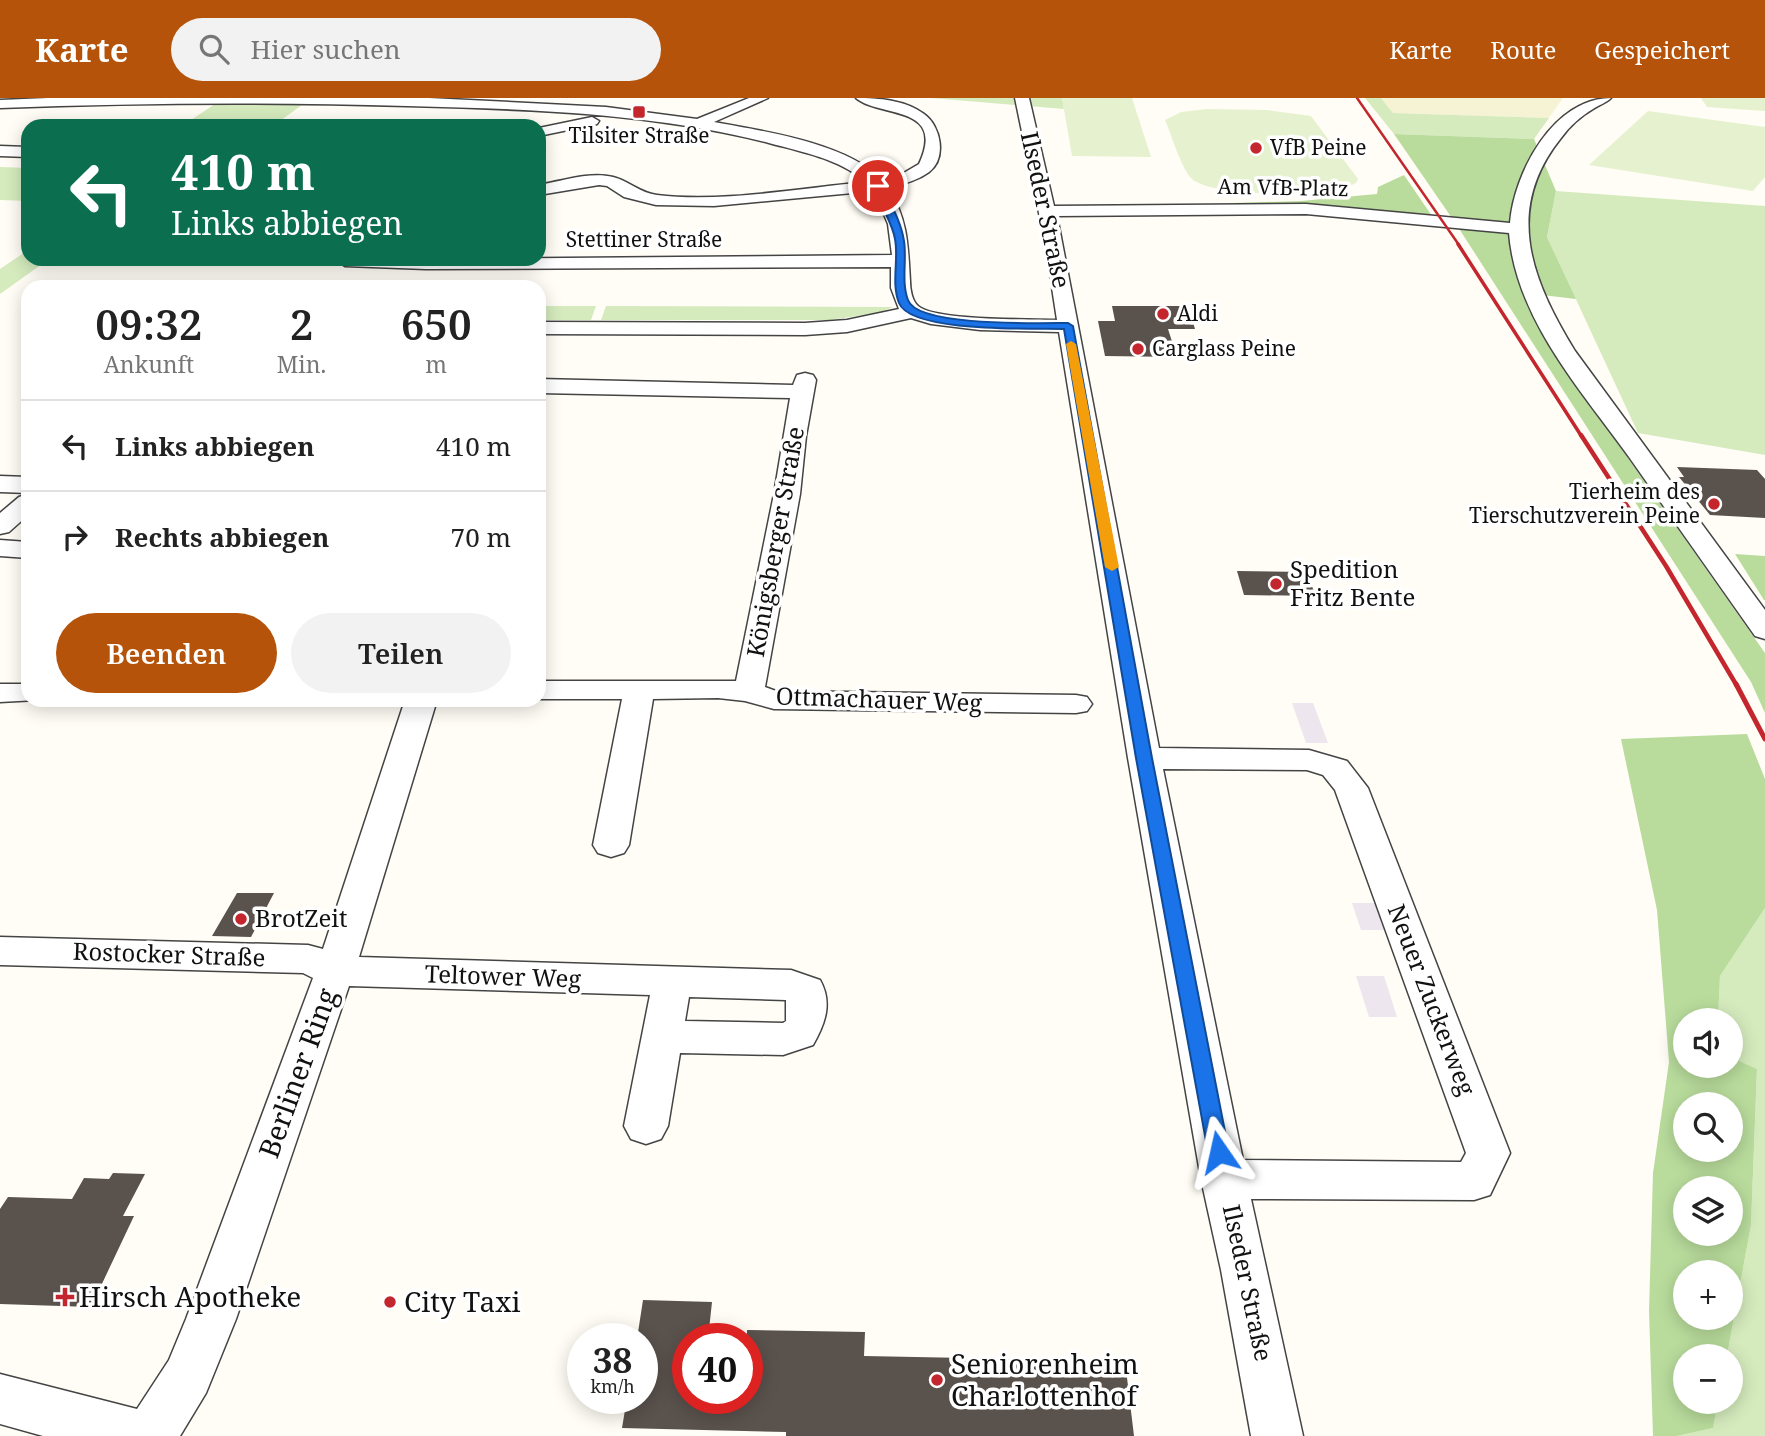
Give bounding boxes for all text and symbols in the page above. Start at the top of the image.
search box [171,18,661,81]
text: Karte [35,27,129,72]
icon: search [195,30,233,68]
text: Hier suchen [251,31,401,67]
text: Karte [1389,33,1452,66]
text: Route [1490,33,1556,66]
text: Gespeichert [1594,33,1730,66]
marker: Tilsiter Straße [631,104,647,120]
place label: Tilsiter Straße [568,121,710,149]
street label: Ilseder Straße [1014,128,1079,291]
place label: VfB Peine [1270,133,1367,161]
text: 410 m [171,138,315,204]
marker: VfB Peine [1248,140,1264,156]
icon: left [56,147,147,238]
pin [848,156,908,216]
icon: arrive [859,167,897,205]
street label: Am VfB-Platz [1217,172,1349,202]
text: Links abbiegen [171,201,403,244]
street label: Stettiner Straße [566,225,722,253]
text: 09:32 [95,295,202,352]
text: 2 [290,295,313,352]
text: 650 [401,295,472,352]
place label: Aldi [1177,299,1218,327]
marker: Aldi [1155,306,1171,322]
place label: Carglass Peine [1152,334,1296,362]
marker: Carglass Peine [1130,341,1146,357]
text: Ankunft [104,348,194,380]
text: Min. [277,348,326,380]
text: m [425,348,447,380]
street label: Königsberger Straße [738,424,811,660]
icon: left [56,427,94,465]
text: Links abbiegen [115,428,314,464]
text: 410 m [436,428,511,464]
place label: Tierheim des Tierschutzverein Peine [1469,477,1700,529]
marker: Tierheim des Tierschutzverein Peine [1706,496,1722,512]
icon: right [56,518,94,556]
text: Rechts abbiegen [115,519,329,555]
text: 70 m [451,519,511,555]
place label: Spedition Fritz Bente [1290,552,1415,613]
marker: Spedition Fritz Bente [1268,576,1284,592]
button: Beenden [56,613,277,693]
button: Teilen [291,613,511,693]
street label: Ottmachauer Weg [775,678,983,719]
street label: Neuer Zuckerweg [1381,899,1484,1100]
place label: BrotZeit [255,901,347,934]
marker: BrotZeit [233,911,249,927]
street label: Rostocker Straße [72,934,266,973]
street label: Teltower Weg [424,956,582,995]
street label: Berliner Ring [249,982,345,1163]
map controls [1673,1008,1743,1414]
button: sound [1673,1008,1743,1078]
button: search [1673,1092,1743,1162]
position arrow [1182,1115,1256,1189]
button: layers [1673,1176,1743,1246]
street label: Ilseder Straße [1216,1201,1281,1364]
button: + [1673,1260,1743,1330]
place label: Hirsch Apotheke [79,1277,301,1315]
place label: City Taxi [404,1282,520,1320]
marker: Hirsch Apotheke [57,1289,73,1305]
marker: City Taxi [382,1294,398,1310]
speed limit sign: 40 [672,1323,763,1414]
text: 38 [593,1336,632,1383]
place label: Seniorenheim Charlottenhof [951,1344,1139,1414]
button: − [1673,1344,1743,1414]
marker: Seniorenheim Charlottenhof [929,1372,945,1388]
text: km/h [590,1374,635,1398]

